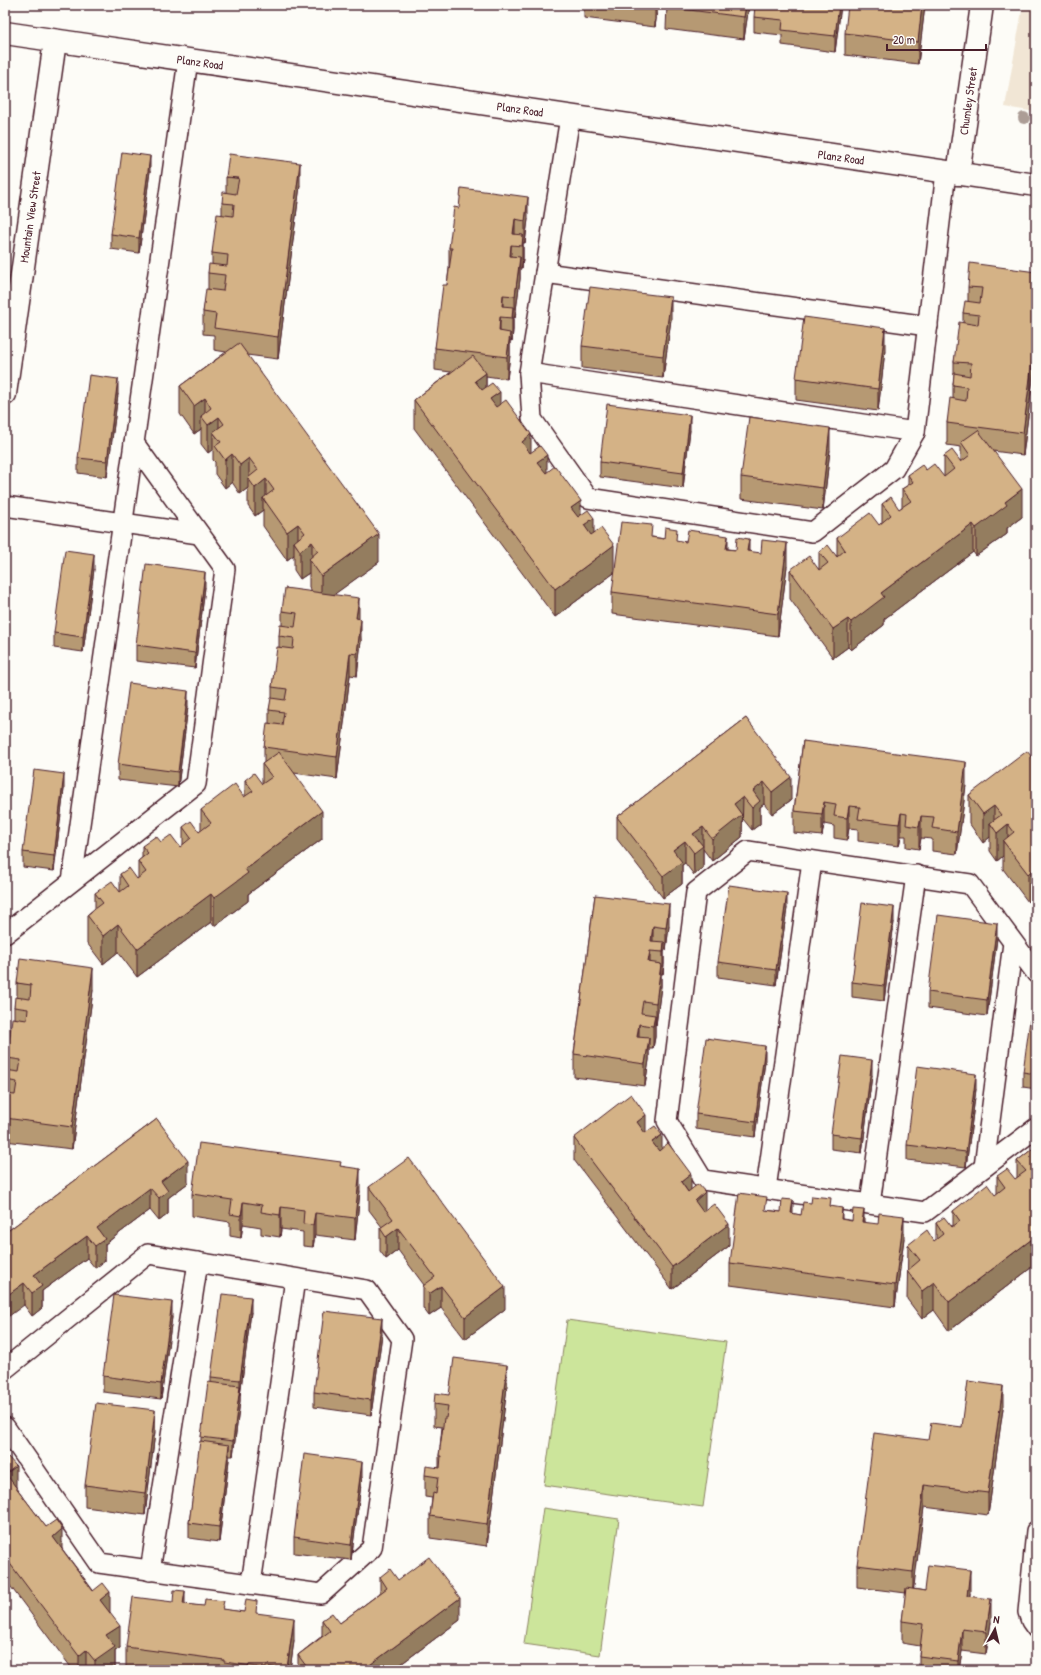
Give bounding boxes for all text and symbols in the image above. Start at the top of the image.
scale bar [887,26,986,52]
text: 20 m [893,31,915,48]
street label: Planz Road [176,50,225,74]
street label: Chumley Street [955,65,981,136]
street label: Planz Road [496,97,545,121]
street label: Planz Road [817,145,866,169]
street label: Mountain View Street [15,169,45,264]
north arrow [975,1609,1015,1649]
text: N [993,1612,1000,1626]

